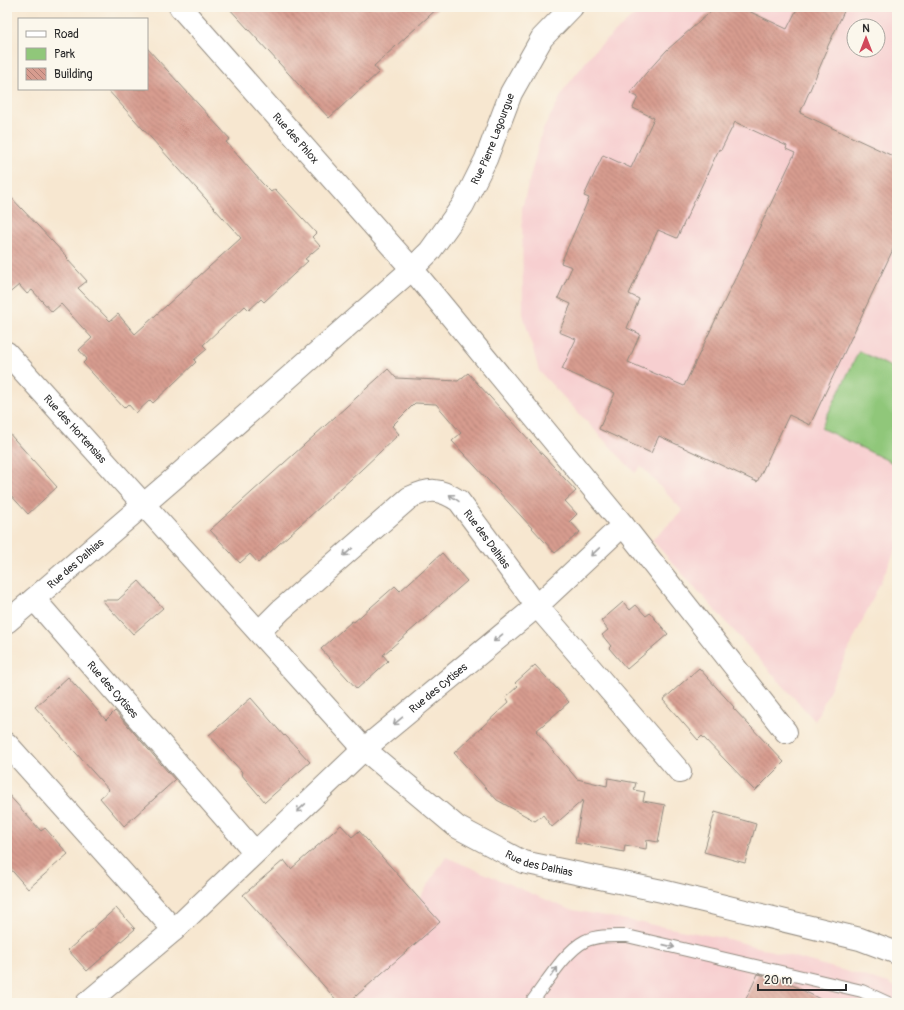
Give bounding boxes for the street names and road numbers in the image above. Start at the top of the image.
street label: Rue Pierre Lagourgue [468,91,518,187]
street label: Rue des Phlox [270,110,321,166]
street label: Rue des Hortensias [41,392,109,466]
street label: Rue des Dalhias [461,507,513,571]
street label: Rue des Dalhias [45,536,106,591]
street label: Rue des Cytises [84,659,141,721]
street label: Rue des Cytises [407,660,470,716]
street label: Rue des Dalhias [503,848,574,879]

